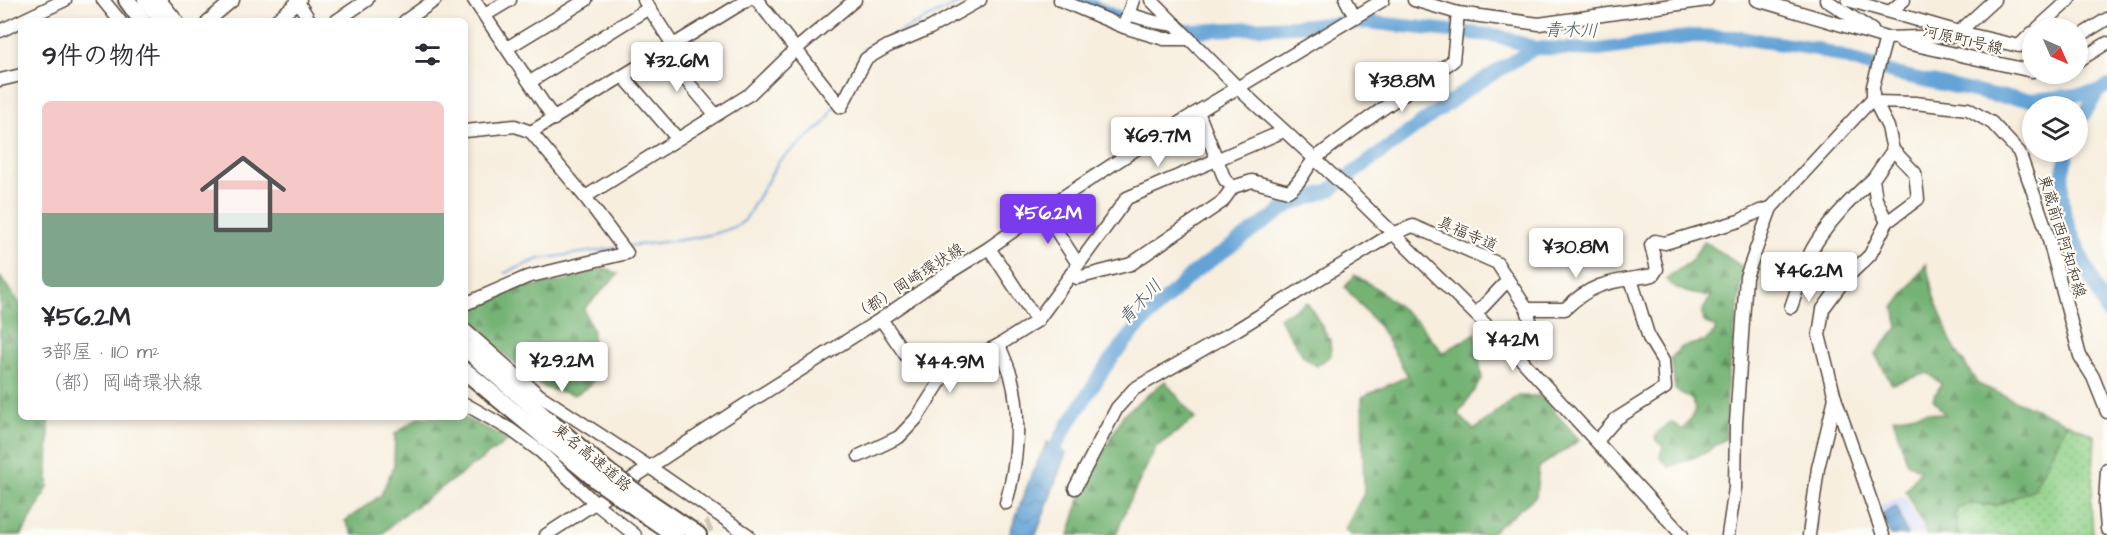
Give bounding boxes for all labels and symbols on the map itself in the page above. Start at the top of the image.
water label: 青木川 [1544,18,1598,43]
north arrow [2022,18,2088,84]
street label: 河原町1号線 [1920,20,2005,60]
pin: ¥32.6M [628,42,726,93]
pin: ¥38.8M [1353,62,1451,113]
pin: ¥69.7M [1109,117,1207,168]
street label: 東蔵前西阿知和線 [2033,172,2091,301]
pin: ¥56.2M [999,194,1097,245]
street label: 真福寺道 [1434,211,1501,257]
pin: ¥30.8M [1527,228,1625,279]
street label: （都）岡崎環状線 [849,238,968,326]
pin: ¥46.2M [1760,252,1858,303]
water label: 青木川 [1113,274,1168,331]
pin: ¥42M [1477,321,1549,372]
pin: ¥29.2M [513,342,611,393]
pin: ¥44.9M [901,343,999,394]
street label: 東名高速道路 [549,418,636,497]

